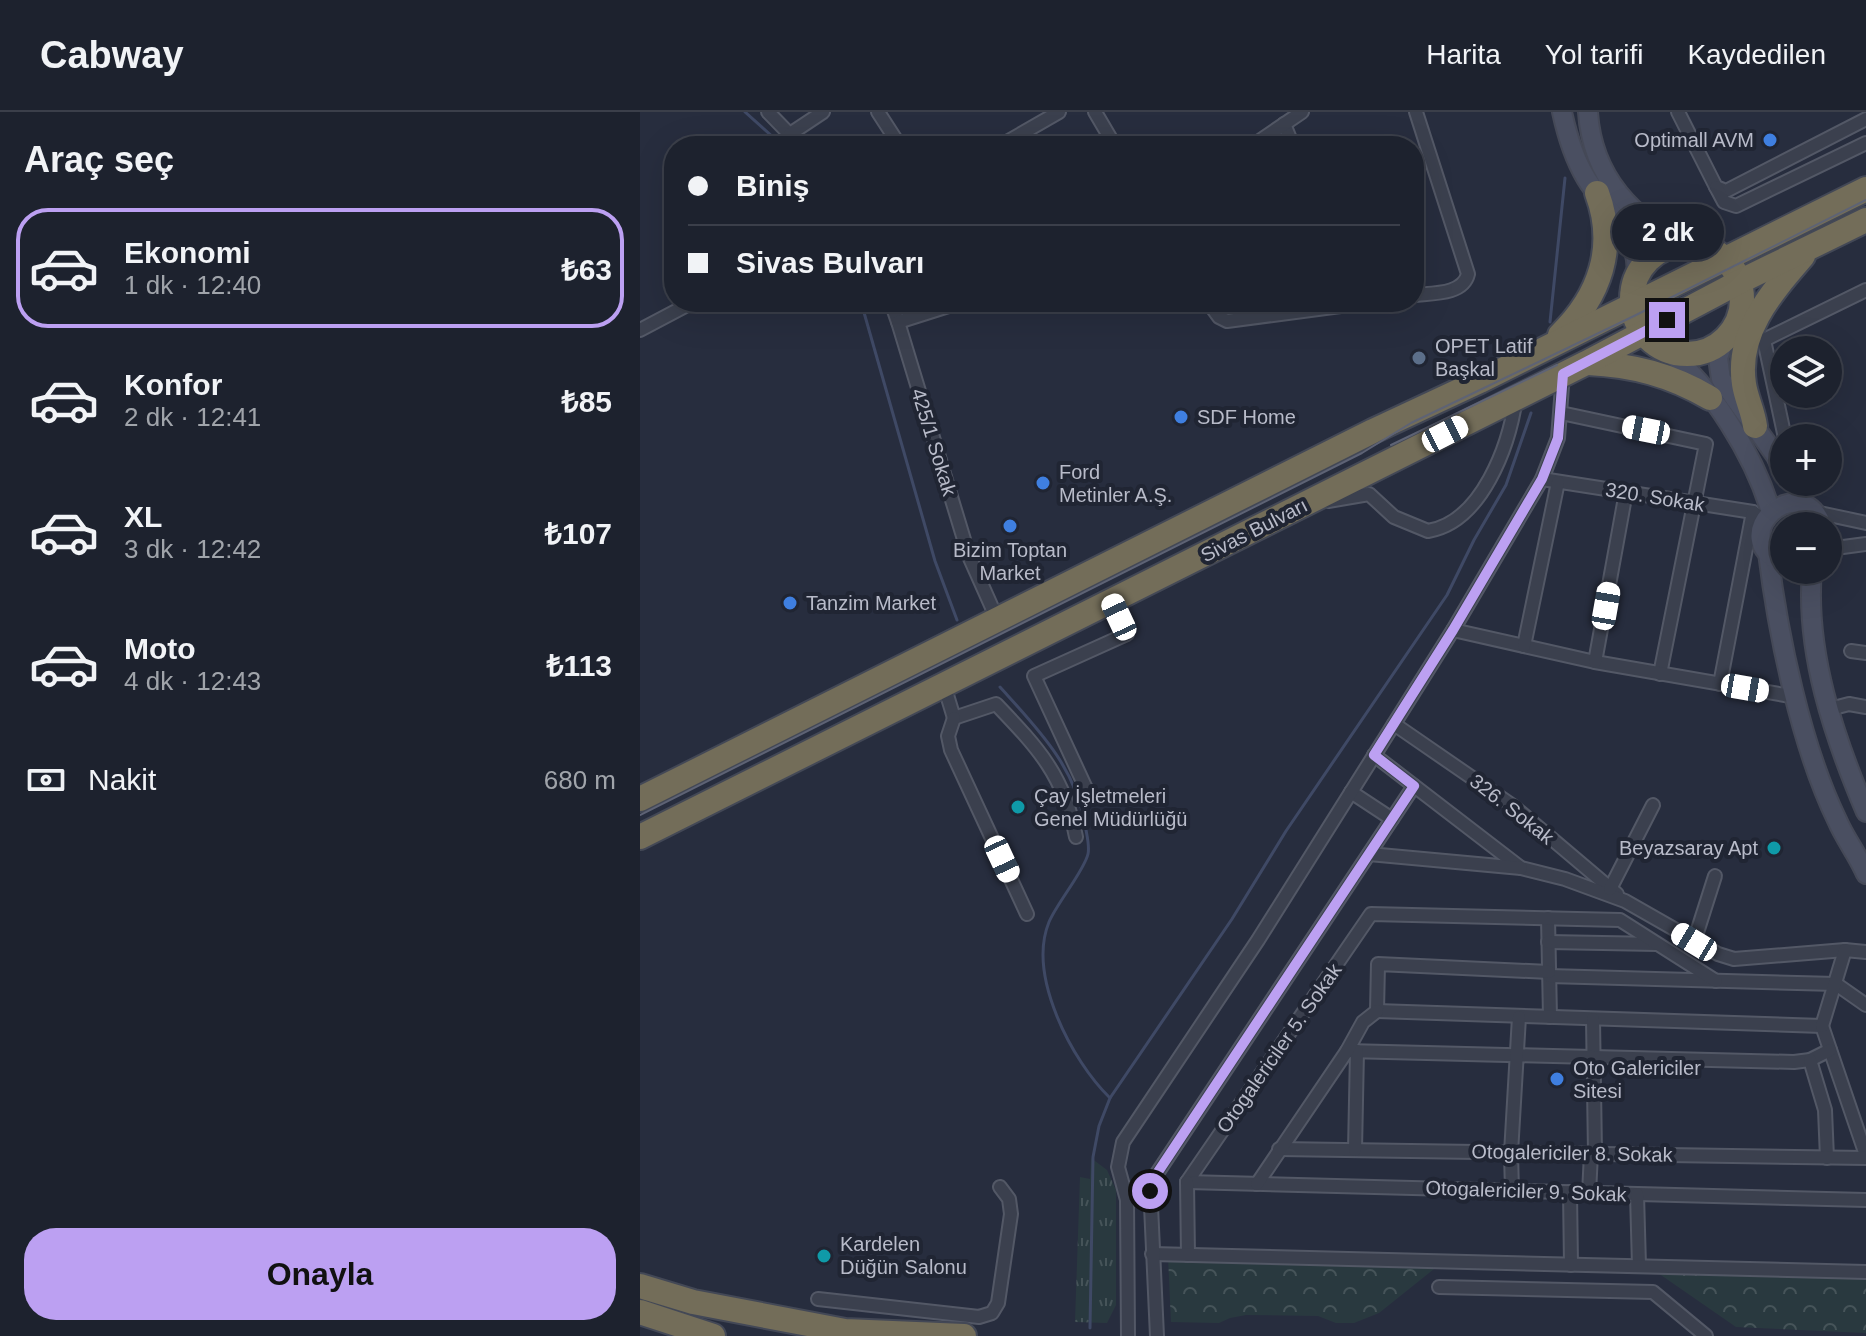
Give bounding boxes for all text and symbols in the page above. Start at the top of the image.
text: Cabway [40,34,184,76]
text: Harita [1426,39,1501,70]
text: Yol tarifi [1545,39,1643,70]
text: Kaydedilen [1687,39,1826,70]
place label: Optimall AVM [1634,129,1754,151]
marker: Optimall AVM [1761,131,1779,149]
text: Araç seç [24,139,174,180]
text: Biniş [736,169,809,202]
callout: 2 dk [1611,204,1723,260]
text: 2 dk [1642,217,1694,247]
icon: car [28,232,100,304]
text: Ekonomi [124,236,251,269]
text: Sivas Bulvarı [736,246,924,279]
text: ₺63 [561,253,612,286]
text: 1 dk · 12:40 [124,270,261,300]
route end [1649,302,1685,338]
place label: OPET Latif Başkal [1435,335,1533,380]
map controls [1770,336,1842,584]
button: layers [1770,336,1842,408]
marker: OPET Latif Başkal [1410,349,1428,367]
icon: car [28,364,100,436]
text: Konfor [124,368,222,401]
text: ₺85 [561,385,612,418]
street label: 425/1 Sokak [907,386,961,499]
text: 2 dk · 12:41 [124,402,261,432]
place label: SDF Home [1197,406,1296,428]
marker: SDF Home [1172,408,1190,426]
car [1418,412,1472,456]
car [1620,414,1672,446]
button: + [1770,424,1842,496]
place label: Ford Metinler A.Ş. [1059,461,1172,506]
marker: Ford Metinler A.Ş. [1034,474,1052,492]
street label: 320. Sokak [1604,478,1707,516]
street label: Sivas Bulvarı [1197,494,1311,566]
icon: car [28,496,100,568]
text: XL [124,500,162,533]
button: − [1770,512,1842,584]
text: ₺107 [545,517,612,550]
marker: Bizim Toptan Market [1001,517,1019,535]
text: 3 dk · 12:42 [124,534,261,564]
place label: Bizim Toptan Market [953,539,1067,584]
car [1590,580,1622,632]
car [1098,590,1140,644]
place label: Tanzim Market [806,592,936,614]
marker: Tanzim Market [781,594,799,612]
icon: car [28,628,100,700]
text: Moto [124,632,196,665]
text: ₺113 [546,649,612,682]
text: 4 dk · 12:43 [124,666,261,696]
car [1719,672,1771,704]
icon: cash [24,758,68,802]
text: Nakit [88,763,156,796]
text: 680 m [544,765,616,795]
street label: 326. Sokak [1466,770,1559,849]
place label: Çay İşletmeleri Genel Müdürlüğü [1034,785,1187,830]
marker: Çay İşletmeleri Genel Müdürlüğü [1009,798,1027,816]
car [981,832,1023,886]
place label: Beyazsaray Apt [1619,837,1758,859]
marker: Beyazsaray Apt [1765,839,1783,857]
car [1667,919,1721,965]
street label: Otogalericiler 5. Sokak [1212,958,1346,1137]
place label: Oto Galericiler Sitesi [1573,1057,1701,1102]
marker: Oto Galericiler Sitesi [1548,1070,1566,1088]
street label: Otogalericiler 8. Sokak [1471,1140,1674,1166]
route start [1132,1173,1168,1209]
street label: Otogalericiler 9. Sokak [1425,1176,1628,1206]
button: Onayla [24,1228,616,1320]
place label: Kardelen Düğün Salonu [840,1233,967,1278]
marker: Kardelen Düğün Salonu [815,1247,833,1265]

